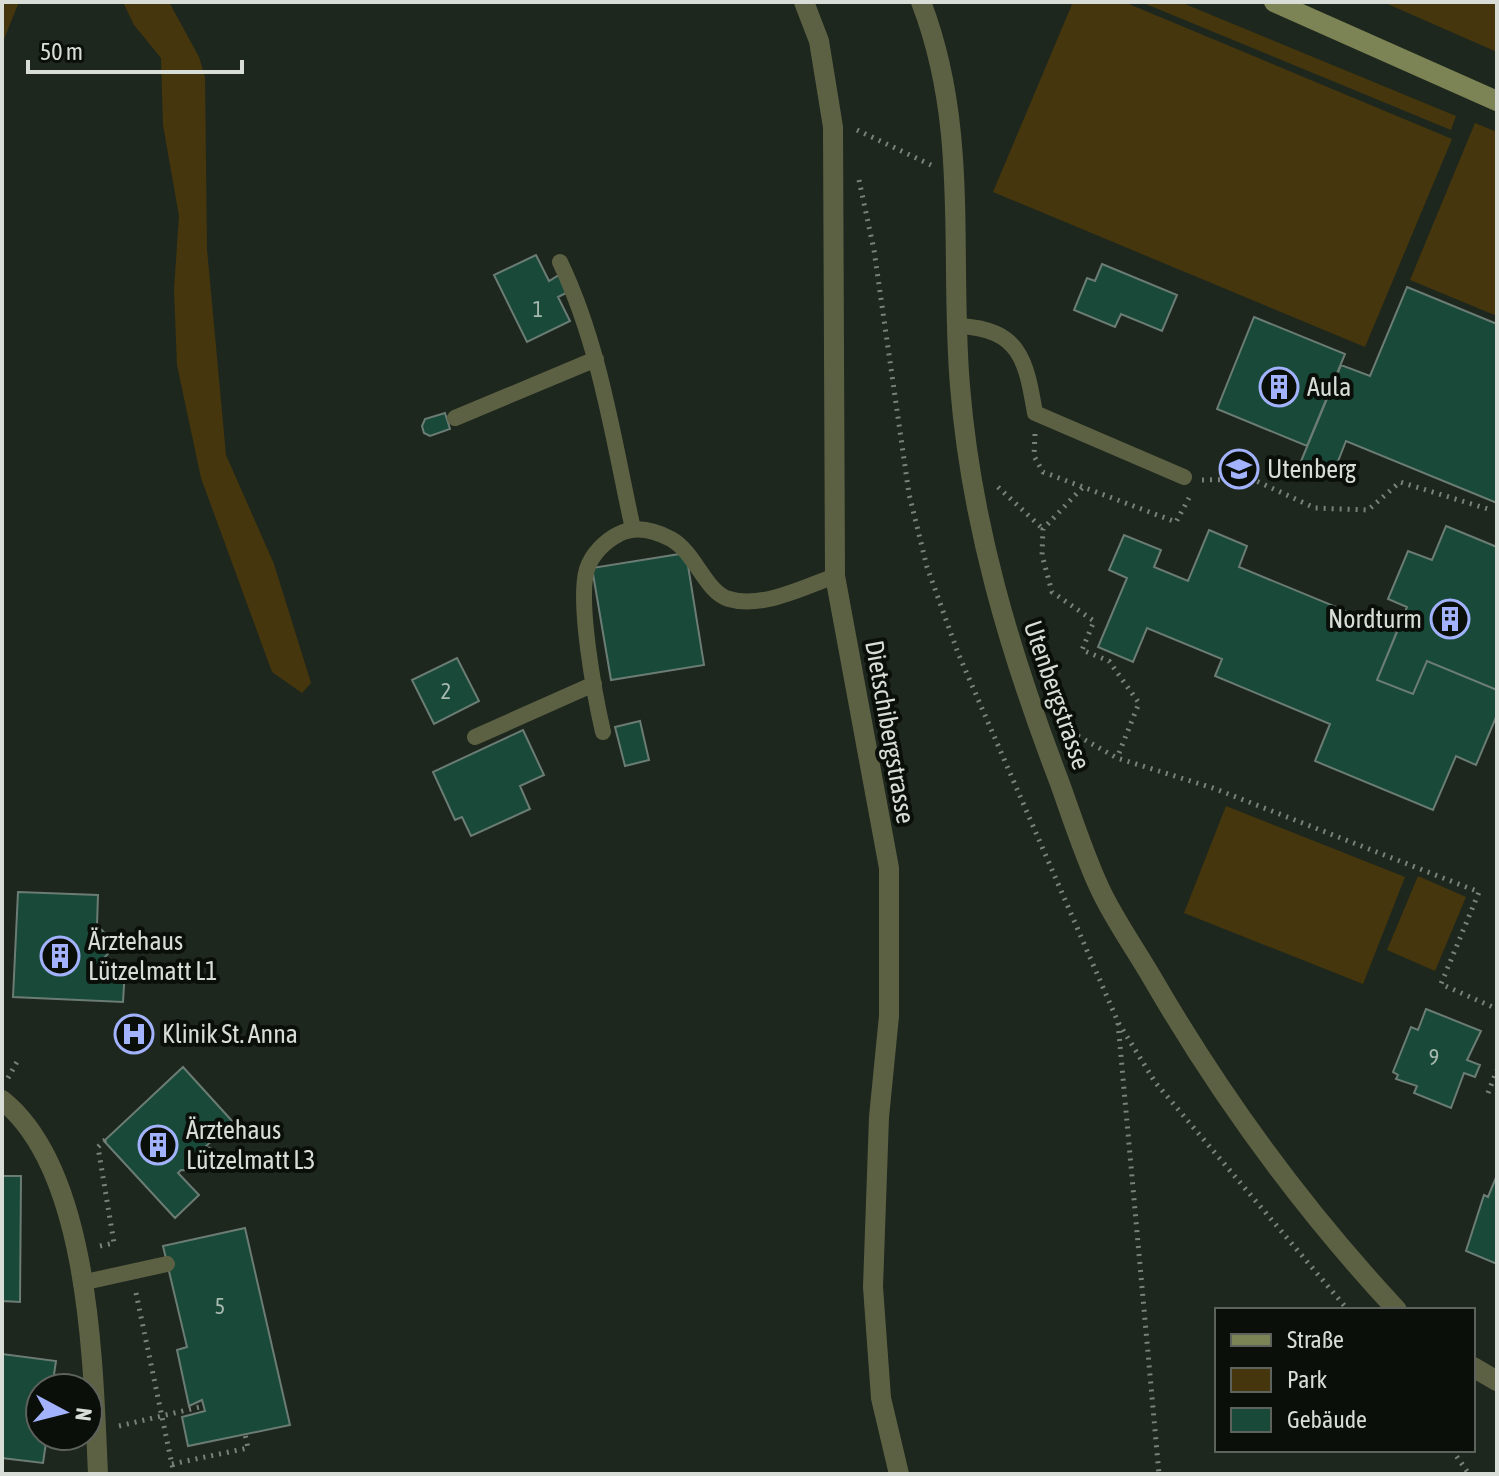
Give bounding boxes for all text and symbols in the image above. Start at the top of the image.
scale bar [28,24,242,74]
text: 50 m [40,38,83,65]
house number: 1 [533,296,543,322]
building icon: Aula [1258,366,1300,408]
place label: Aula [1307,372,1351,402]
school or university icon: Utenberg [1218,448,1260,490]
place label: Utenberg [1267,454,1357,484]
building icon: Nordturm [1429,598,1471,640]
place label: Nordturm [1328,604,1422,634]
street label: Utenbergstrasse [1018,617,1096,773]
street label: Dietschibergstrasse [859,638,921,826]
house number: 2 [441,678,451,704]
place label: Ärztehaus Lützelmatt L1 [88,926,218,986]
building icon: Ärztehaus Lützelmatt L1 [39,935,81,977]
hospital icon: Klinik St. Anna [113,1013,155,1055]
place label: Klinik St. Anna [162,1019,298,1049]
house number: 9 [1429,1044,1439,1070]
place label: Ärztehaus Lützelmatt L3 [186,1115,316,1175]
building icon: Ärztehaus Lützelmatt L3 [137,1124,179,1166]
house number: 5 [215,1293,225,1319]
legend [1215,1308,1475,1452]
text: Straße [1287,1326,1344,1353]
text: Park [1287,1366,1328,1393]
north arrow [24,1372,104,1452]
text: N [70,1406,98,1422]
text: Gebäude [1287,1406,1367,1433]

